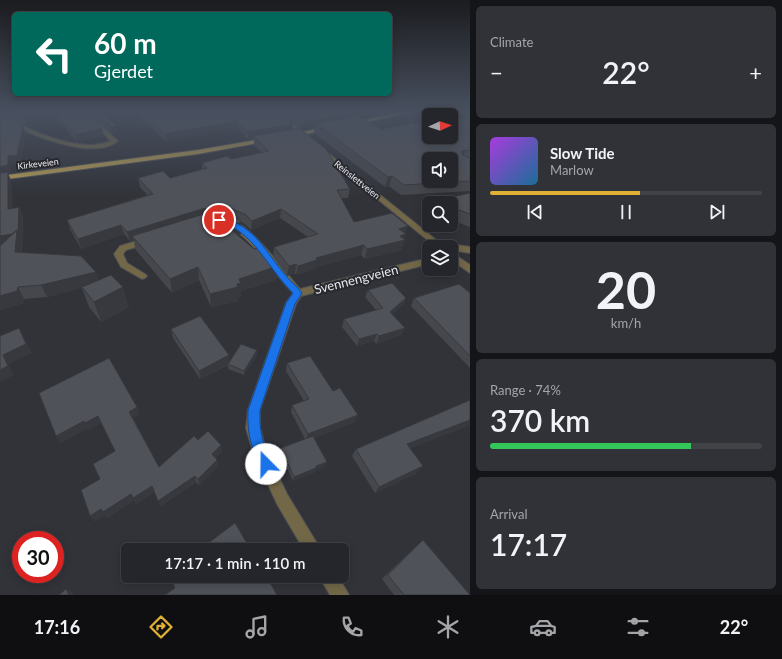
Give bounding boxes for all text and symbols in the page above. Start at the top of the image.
text: 60 m [94,26,157,60]
icon: left [28,28,80,80]
text: Climate [490,34,533,50]
text: 22° [602,54,650,90]
text: − [490,59,503,86]
text: + [749,59,762,86]
text: Gjerdet [94,60,153,82]
north arrow [422,108,458,144]
map controls [422,108,458,276]
text: Slow Tide [550,144,615,162]
button: sound [422,152,458,188]
street label: Kirkeveien [17,156,59,171]
street label: Reinslettveien [332,158,382,201]
text: Marlow [550,162,594,178]
button: search [422,196,458,232]
icon: previous [524,201,546,223]
icon: pause [615,201,637,223]
icon: next [706,201,728,223]
pin [202,203,236,237]
icon: arrive [208,209,230,231]
button: layers [422,240,458,276]
text: 20 [596,258,656,320]
street label: Svennengveien [312,261,400,297]
text: km/h [611,315,641,331]
text: Range · 74% [490,382,561,398]
text: 370 km [490,402,590,438]
position arrow [245,443,287,485]
text: Arrival [490,506,527,522]
text: 17:17 [490,526,567,562]
speed limit sign: 30 [12,531,64,583]
text: 17:17 · 1 min · 110 m [165,554,305,572]
icon: directions [147,613,175,641]
icon: music [243,613,271,641]
icon: phone [338,613,366,641]
icon: climate [434,613,462,641]
icon: car [529,613,557,641]
icon: filters [624,613,652,641]
text: 17:16 [34,616,80,638]
text: 22° [720,616,748,638]

